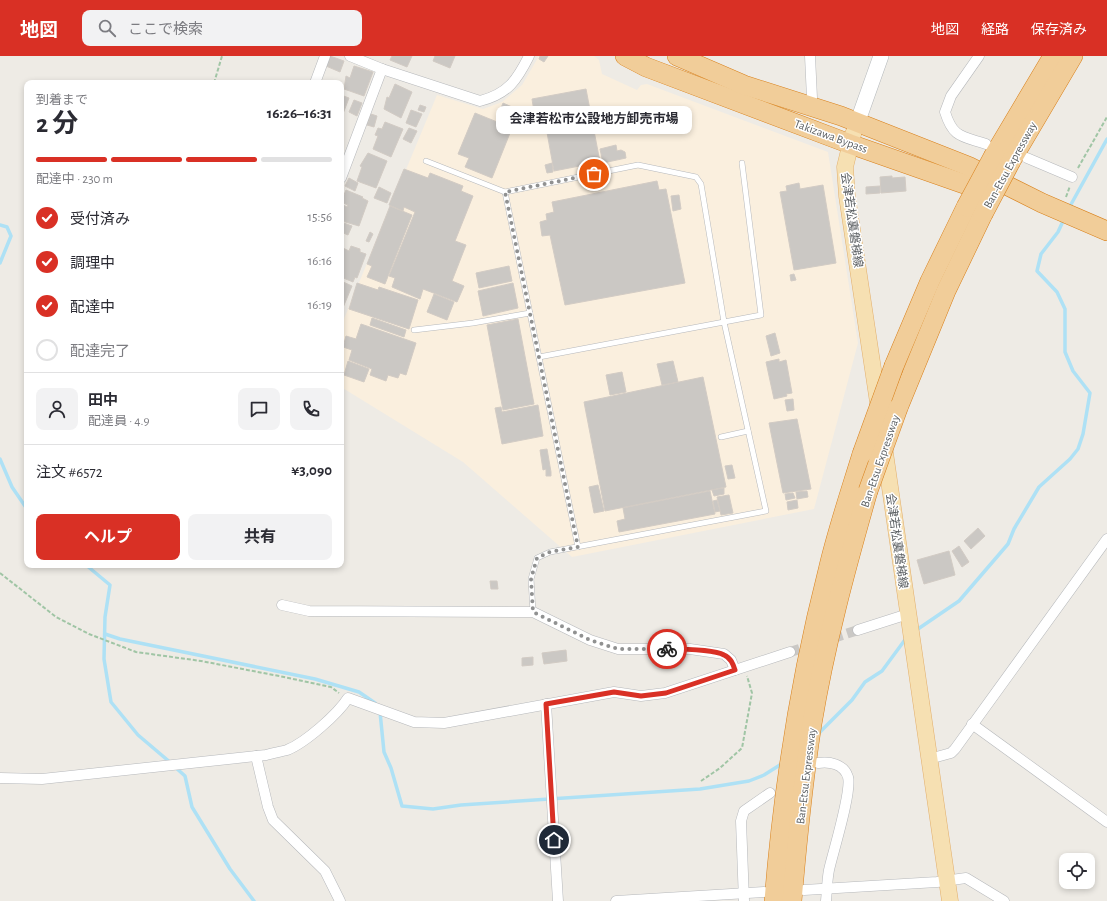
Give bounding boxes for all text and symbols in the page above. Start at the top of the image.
search box [82,10,362,46]
icon: search [96,17,118,39]
text: 地図 [20,21,58,40]
text: ここで検索 [128,22,203,37]
text: 地図 [931,23,959,37]
text: 経路 [981,23,1009,37]
text: 保存済み [1031,23,1087,37]
text: 到着まで [36,94,88,107]
text: 16:26–16:31 [267,106,332,121]
callout: 会津若松市公設地方卸売市場 [496,106,692,134]
text: 2 分 [36,111,78,137]
text: 会津若松市公設地方卸売市場 [509,113,679,126]
street label: Takizawa Bypass [792,117,869,156]
street label: Ban-Etsu Expressway [981,120,1040,211]
pin [577,157,611,191]
icon: bag [583,163,605,185]
street label: 会津若松裏磐梯線 [839,171,866,268]
text: 配達中 · 230 m [36,173,113,186]
icon: check [36,207,58,229]
text: 15:56 [308,211,332,224]
text: 受付済み [70,212,130,227]
icon: check [36,251,58,273]
text: 16:16 [308,255,332,268]
text: 調理中 [70,256,115,271]
icon: check [36,295,58,317]
text: 16:19 [308,299,332,312]
text: 配達中 [70,300,115,315]
text: 配達完了 [70,344,130,359]
button: person [36,388,78,430]
button: chat [238,388,280,430]
button: phone [290,388,332,430]
text: 田中 [88,393,118,408]
street label: Ban-Etsu Expressway [859,413,902,509]
text: 配達員 · 4.9 [88,415,150,428]
text: ¥3,090 [291,463,332,478]
text: 注文 #6572 [36,465,103,480]
street label: 会津若松裏磐梯線 [884,492,911,589]
button: ヘルプ [36,514,180,560]
button: 共有 [188,514,332,560]
courier [647,629,687,669]
icon: bike [656,638,678,660]
street label: Ban-Etsu Expressway [794,727,819,825]
pin [537,823,571,857]
icon: home [543,829,565,851]
map controls [1059,853,1095,889]
button: locate [1059,853,1095,889]

